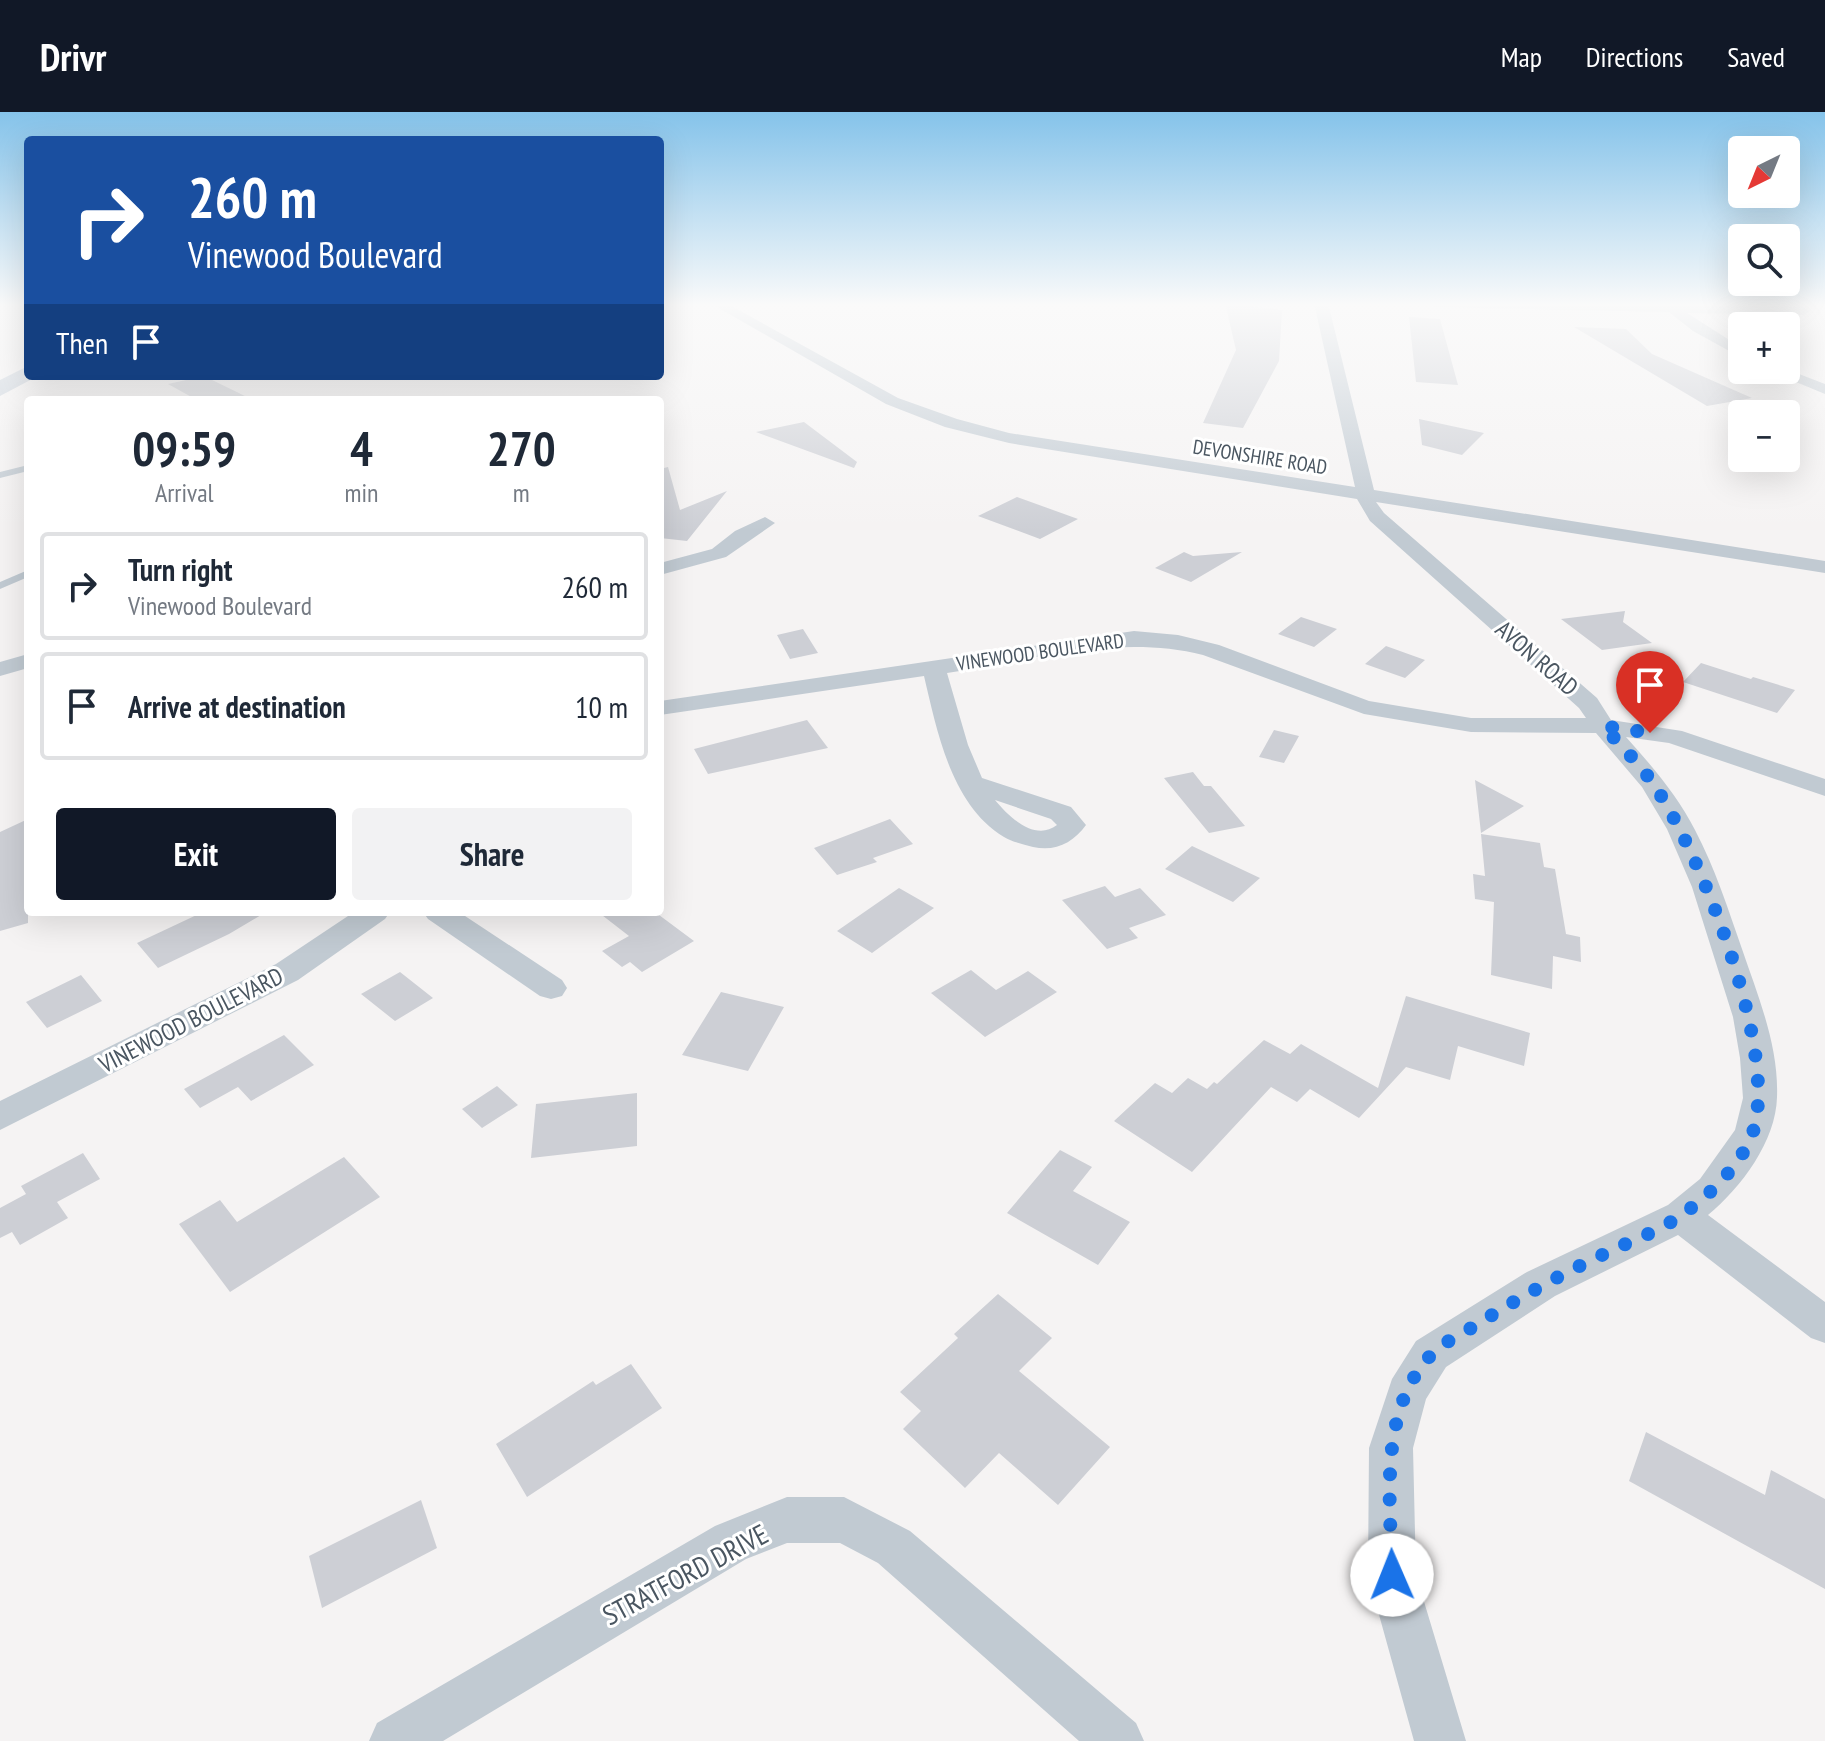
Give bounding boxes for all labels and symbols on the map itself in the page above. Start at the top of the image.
north arrow [1728,136,1800,208]
street label: DEVONSHIRE ROAD [1191,434,1329,480]
street label: AVON ROAD [1489,614,1585,702]
street label: VINEWOOD BOULEVARD [954,627,1125,677]
pin [1616,651,1684,733]
street label: VINEWOOD BOULEVARD [93,960,288,1080]
street label: STRATFORD DRIVE [596,1515,774,1633]
position arrow [1350,1533,1434,1617]

